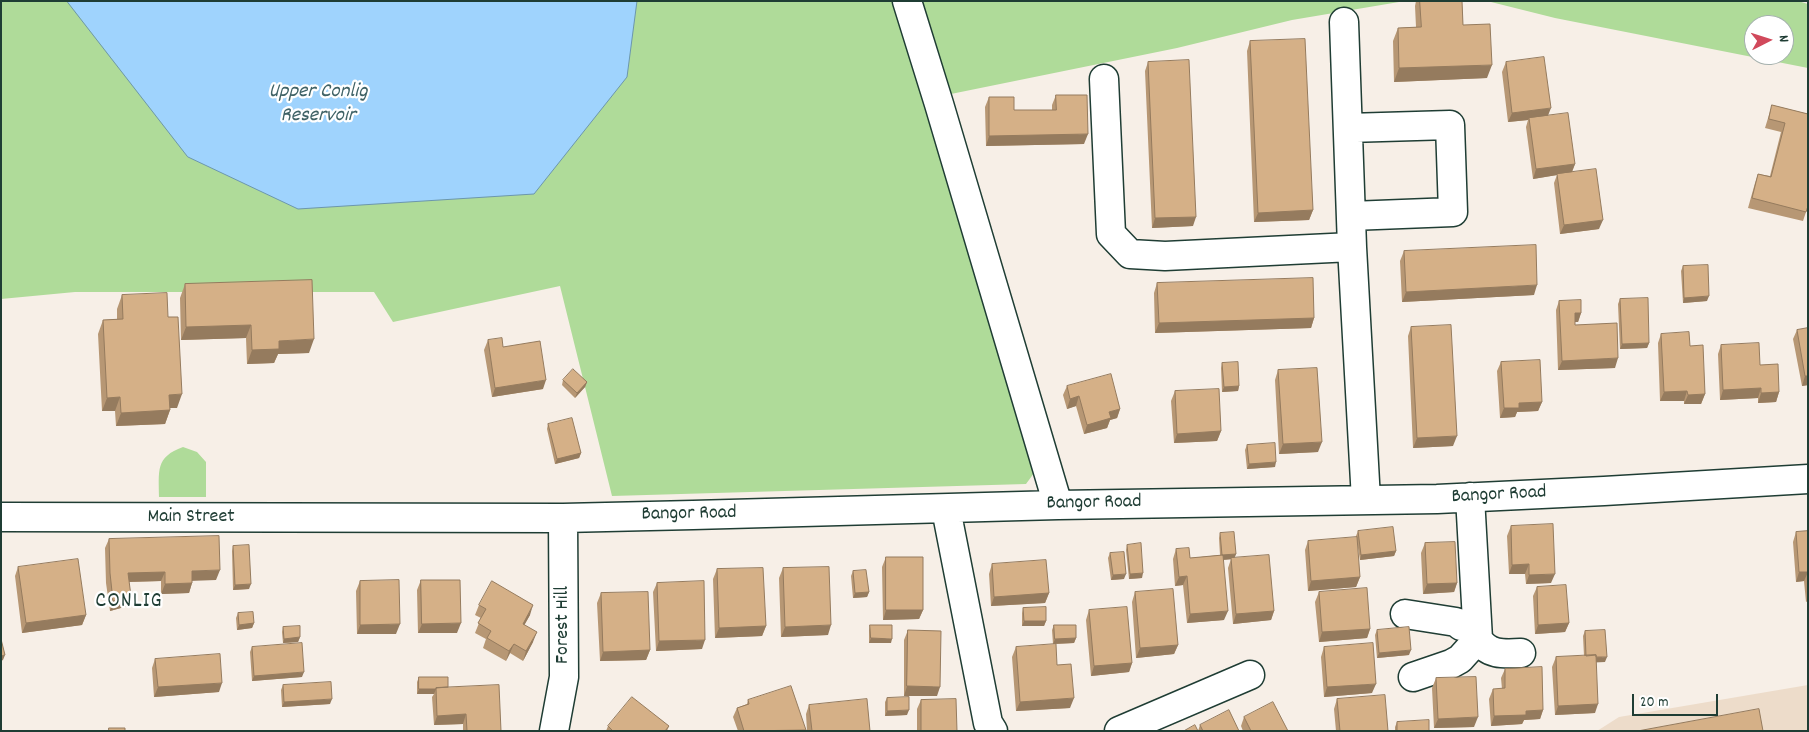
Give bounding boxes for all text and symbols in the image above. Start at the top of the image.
north arrow [1744,15,1794,65]
text: N [1773,34,1793,43]
water label: Upper Conlig Reservoir [269,80,367,130]
street label: Bangor Road [1451,482,1547,510]
street label: Bangor Road [1046,491,1142,517]
street label: Bangor Road [641,502,737,528]
street label: Main Street [147,506,235,530]
street label: Forest Hill [552,586,576,664]
district label: CONLIG [95,590,163,616]
scale bar [1634,684,1720,716]
text: 20 m [1640,692,1668,714]

